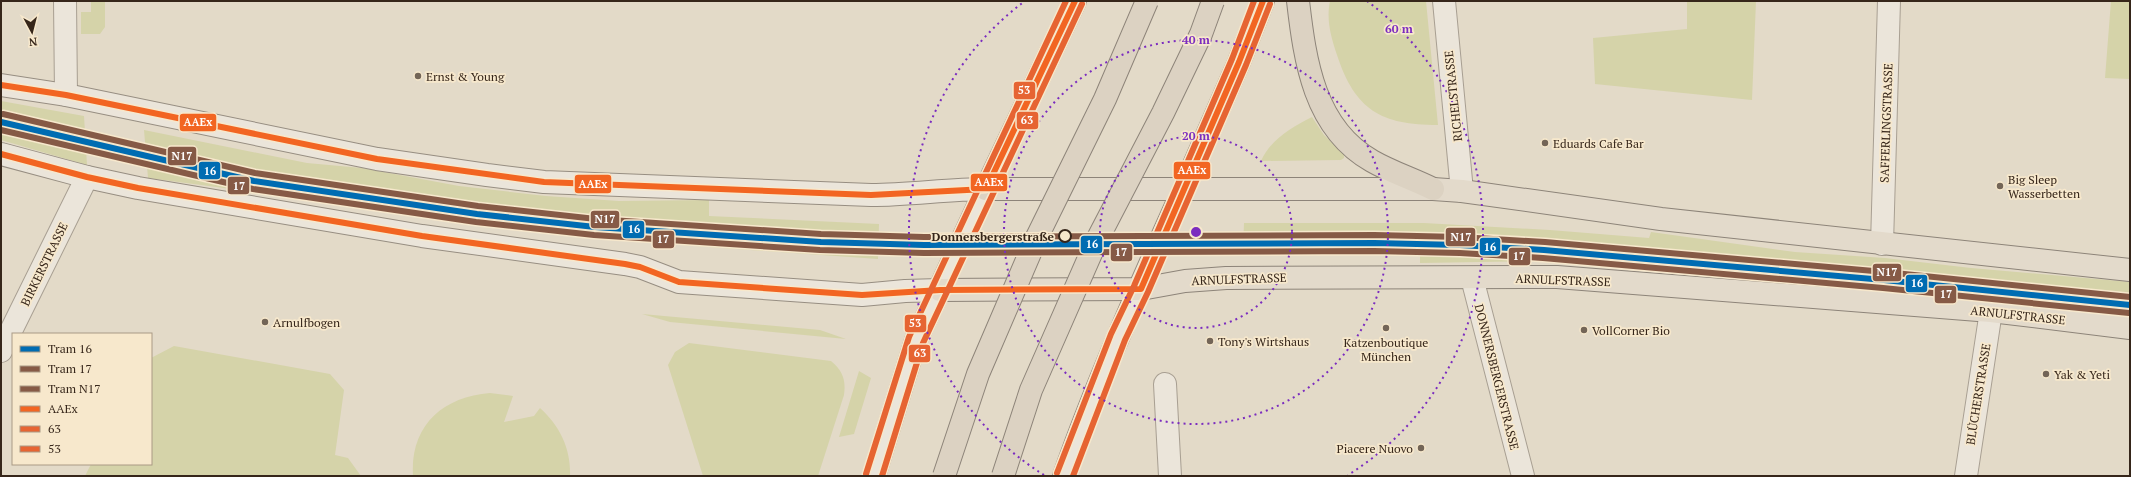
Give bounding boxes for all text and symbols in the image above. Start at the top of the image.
north arrow [12,12,52,52]
text: 60 m [1385,21,1413,36]
text: 40 m [1182,32,1210,47]
text: N [28,34,38,49]
street label: RICHELSTRASSE [1441,50,1465,142]
street label: SAFFERLINGSTRASSE [1876,63,1896,183]
place label: Ernst & Young [426,69,505,84]
marker: Ernst & Young [413,71,423,81]
line badge: 53 [1013,81,1036,100]
text: 53 [1018,83,1030,97]
line badge: 63 [1016,111,1039,130]
line badge: AAEx [179,113,217,132]
text: 63 [1021,113,1033,127]
text: AAEx [184,115,213,129]
text: 20 m [1182,128,1210,143]
place label: Eduards Cafe Bar [1553,136,1644,151]
marker: Eduards Cafe Bar [1540,138,1550,148]
line badge: N17 [167,146,197,166]
text: N17 [172,149,192,163]
line badge: 16 [198,161,221,180]
line badge: AAEx [1173,161,1211,180]
text: AAEx [1178,163,1207,177]
text: 16 [204,164,216,178]
place label: Big Sleep Wasserbetten [2008,172,2080,201]
line badge: AAEx [970,173,1008,192]
line badge: AAEx [574,174,612,194]
text: AAEx [975,175,1004,189]
line badge: 17 [227,176,250,195]
text: AAEx [579,177,608,191]
text: 17 [233,179,245,193]
marker: Big Sleep Wasserbetten [1995,181,2005,191]
line badge: N17 [590,210,620,229]
text: N17 [595,212,615,226]
street label: BIRKERSTRASSE [17,220,71,308]
line badge: 16 [622,220,645,239]
text: 16 [628,222,640,236]
centre of rings [1189,225,1203,239]
line badge: N17 [1445,227,1476,247]
place label: Donnersbergerstraße [932,229,1055,244]
marker: Donnersbergerstraße [1058,229,1072,243]
line badge: 17 [652,230,675,249]
text: N17 [1451,230,1471,244]
text: 17 [657,232,669,246]
line badge: 16 [1080,235,1103,254]
text: 16 [1086,237,1098,251]
line badge: 16 [1479,237,1501,256]
text: 16 [1484,240,1496,254]
line badge: 17 [1110,243,1133,262]
text: 17 [1115,245,1127,259]
line badge: 17 [1508,247,1531,266]
text: 17 [1513,249,1525,263]
line badge: N17 [1872,263,1902,282]
text: N17 [1877,265,1897,279]
street label: ARNULFSTRASSE [1191,270,1287,288]
street label: ARNULFSTRASSE [1515,271,1611,289]
line badge: 16 [1905,274,1928,293]
text: 16 [1911,276,1923,290]
line badge: 17 [1934,285,1957,304]
text: 17 [1940,287,1952,301]
street label: DONNERSBERGERSTRASSE [1472,302,1522,452]
street label: ARNULFSTRASSE [1970,303,2066,327]
line badge: 53 [904,314,927,333]
place label: Arnulfbogen [273,315,340,330]
text: 53 [909,316,921,330]
marker: Arnulfbogen [260,317,270,327]
marker: Katzenboutique München [1381,323,1391,333]
place label: VollCorner Bio [1592,323,1670,338]
marker: VollCorner Bio [1579,325,1589,335]
legend [12,333,152,465]
place label: Tony's Wirtshaus [1218,334,1309,349]
place label: Katzenboutique München [1344,335,1428,364]
marker: Tony's Wirtshaus [1205,336,1215,346]
text: Tram 16 [48,341,92,356]
street label: BLÜCHERSTRASSE [1963,342,1993,446]
line badge: 63 [908,344,931,363]
text: 63 [914,346,926,360]
text: Tram 17 [48,361,92,376]
place label: Yak & Yeti [2054,367,2110,382]
marker: Yak & Yeti [2041,369,2051,379]
text: Tram N17 [48,381,101,396]
text: AAEx [48,401,78,416]
text: 63 [48,421,61,436]
text: 53 [48,441,61,456]
place label: Piacere Nuovo [1337,441,1413,456]
marker: Piacere Nuovo [1416,443,1426,453]

